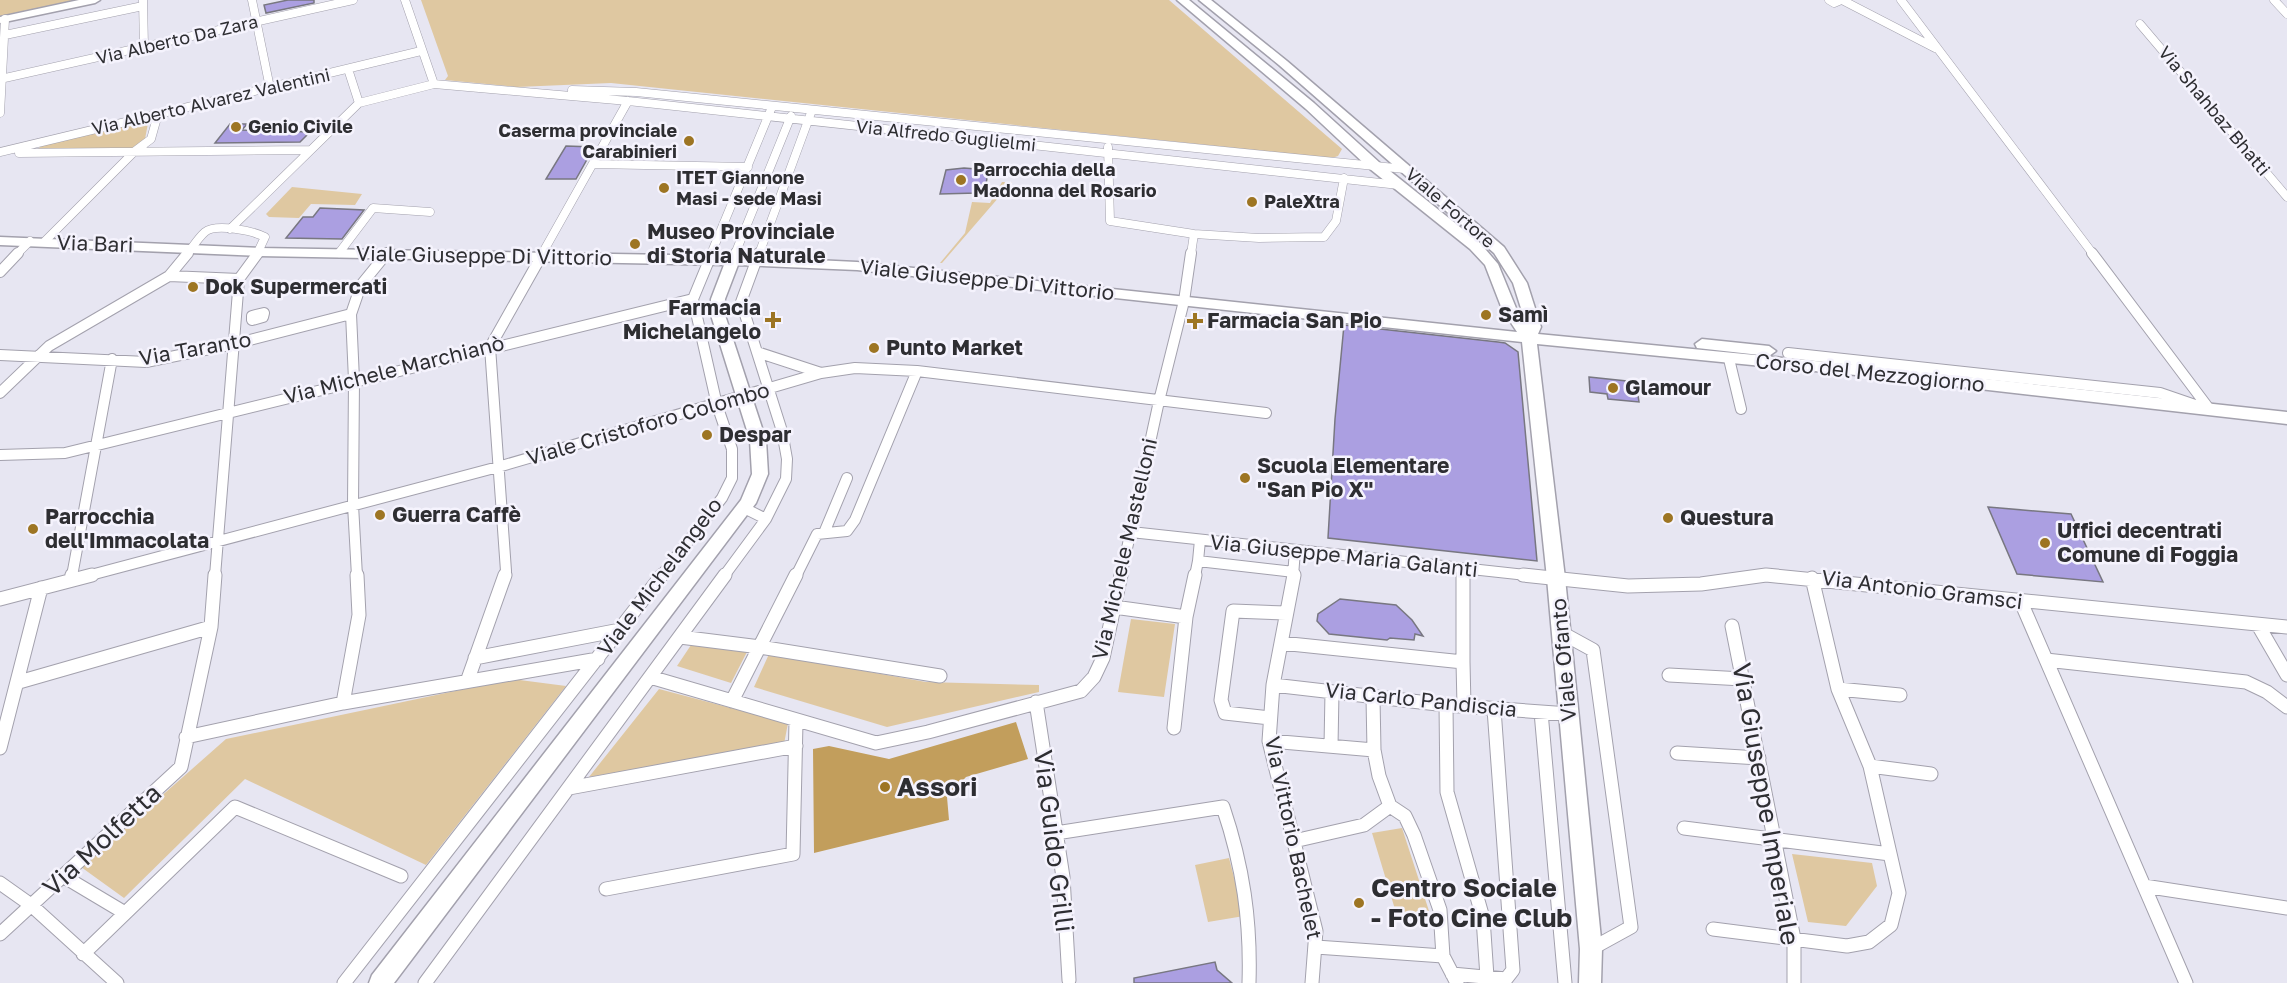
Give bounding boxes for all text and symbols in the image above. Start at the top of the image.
street label: Via Alberto Da Zara [94,10,260,68]
street label: Via Shahbaz Bhatti [2154,41,2275,180]
street label: Via Alberto Alvarez Valentini [89,63,332,139]
place label: Genio Civile [248,115,353,137]
street label: Via Alfredo Guglielmi [855,115,1037,155]
place label: Caserma provinciale Carabinieri [498,119,677,162]
marker: Genio Civile [229,120,243,134]
marker: Caserma provinciale Carabinieri [682,134,696,148]
place label: Parrocchia della Madonna del Rosario [973,158,1157,201]
street label: Viale Fortore [1401,162,1500,252]
place label: ITET Giannone Masi - sede Masi [676,166,822,209]
marker: Parrocchia della Madonna del Rosario [954,173,968,187]
marker: ITET Giannone Masi - sede Masi [657,181,671,195]
place label: PaleXtra [1264,190,1340,212]
marker: PaleXtra [1245,195,1259,209]
place label: Museo Provinciale di Storia Naturale [647,218,835,268]
street label: Via Bari [56,229,134,257]
marker: Museo Provinciale di Storia Naturale [628,237,642,251]
street label: Viale Giuseppe Di Vittorio [356,240,612,270]
street label: Viale Giuseppe Di Vittorio [858,253,1116,305]
place label: Dok Supermercati [205,273,387,299]
marker: Dok Supermercati [186,280,200,294]
place label: Farmacia Michelangelo [623,294,761,344]
place label: Samì [1498,301,1548,327]
place label: Farmacia San Pio [1207,307,1382,333]
marker: Samì [1479,308,1493,322]
marker: Farmacia Michelangelo [766,313,780,327]
marker: Farmacia San Pio [1188,314,1202,328]
street label: Via Taranto [137,325,253,371]
street label: Via Michele Marchianò [281,329,507,409]
place label: Punto Market [886,334,1023,360]
marker: Punto Market [867,341,881,355]
street label: Corso del Mezzogiorno [1754,347,1986,397]
place label: Glamour [1625,374,1711,400]
street label: Viale Cristoforo Colombo [523,376,772,470]
marker: Glamour [1606,381,1620,395]
place label: Despar [719,421,791,447]
marker: Despar [700,428,714,442]
street label: Via Michele Mastelloni [1086,435,1162,662]
place label: Scuola Elementare "San Pio X" [1257,452,1449,502]
marker: Scuola Elementare "San Pio X" [1238,471,1252,485]
street label: Viale Michelangelo [591,492,727,661]
place label: Guerra Caffè [392,501,521,527]
place label: Parrocchia dell'Immacolata [45,503,209,553]
place label: Questura [1680,504,1774,530]
marker: Guerra Caffè [373,508,387,522]
marker: Questura [1661,511,1675,525]
place label: Uffici decentrati Comune di Foggia [2057,517,2238,567]
marker: Parrocchia dell'Immacolata [26,522,40,536]
street label: Via Giuseppe Maria Galanti [1209,528,1479,582]
marker: Uffici decentrati Comune di Foggia [2038,536,2052,550]
street label: Via Antonio Gramsci [1820,564,2024,614]
street label: Viale Ofanto [1545,597,1581,723]
street label: Via Giuseppe Imperiale [1726,660,1807,948]
street label: Via Carlo Pandiscia [1324,676,1518,722]
street label: Via Vittorio Bachelet [1260,734,1328,942]
street label: Via Guido Grilli [1028,748,1081,934]
place label: Assori [897,771,977,802]
street label: Via Molfetta [36,777,167,902]
marker: Assori [878,780,892,794]
place label: Centro Sociale - Foto Cine Club [1371,872,1572,933]
marker: Centro Sociale - Foto Cine Club [1352,896,1366,910]

